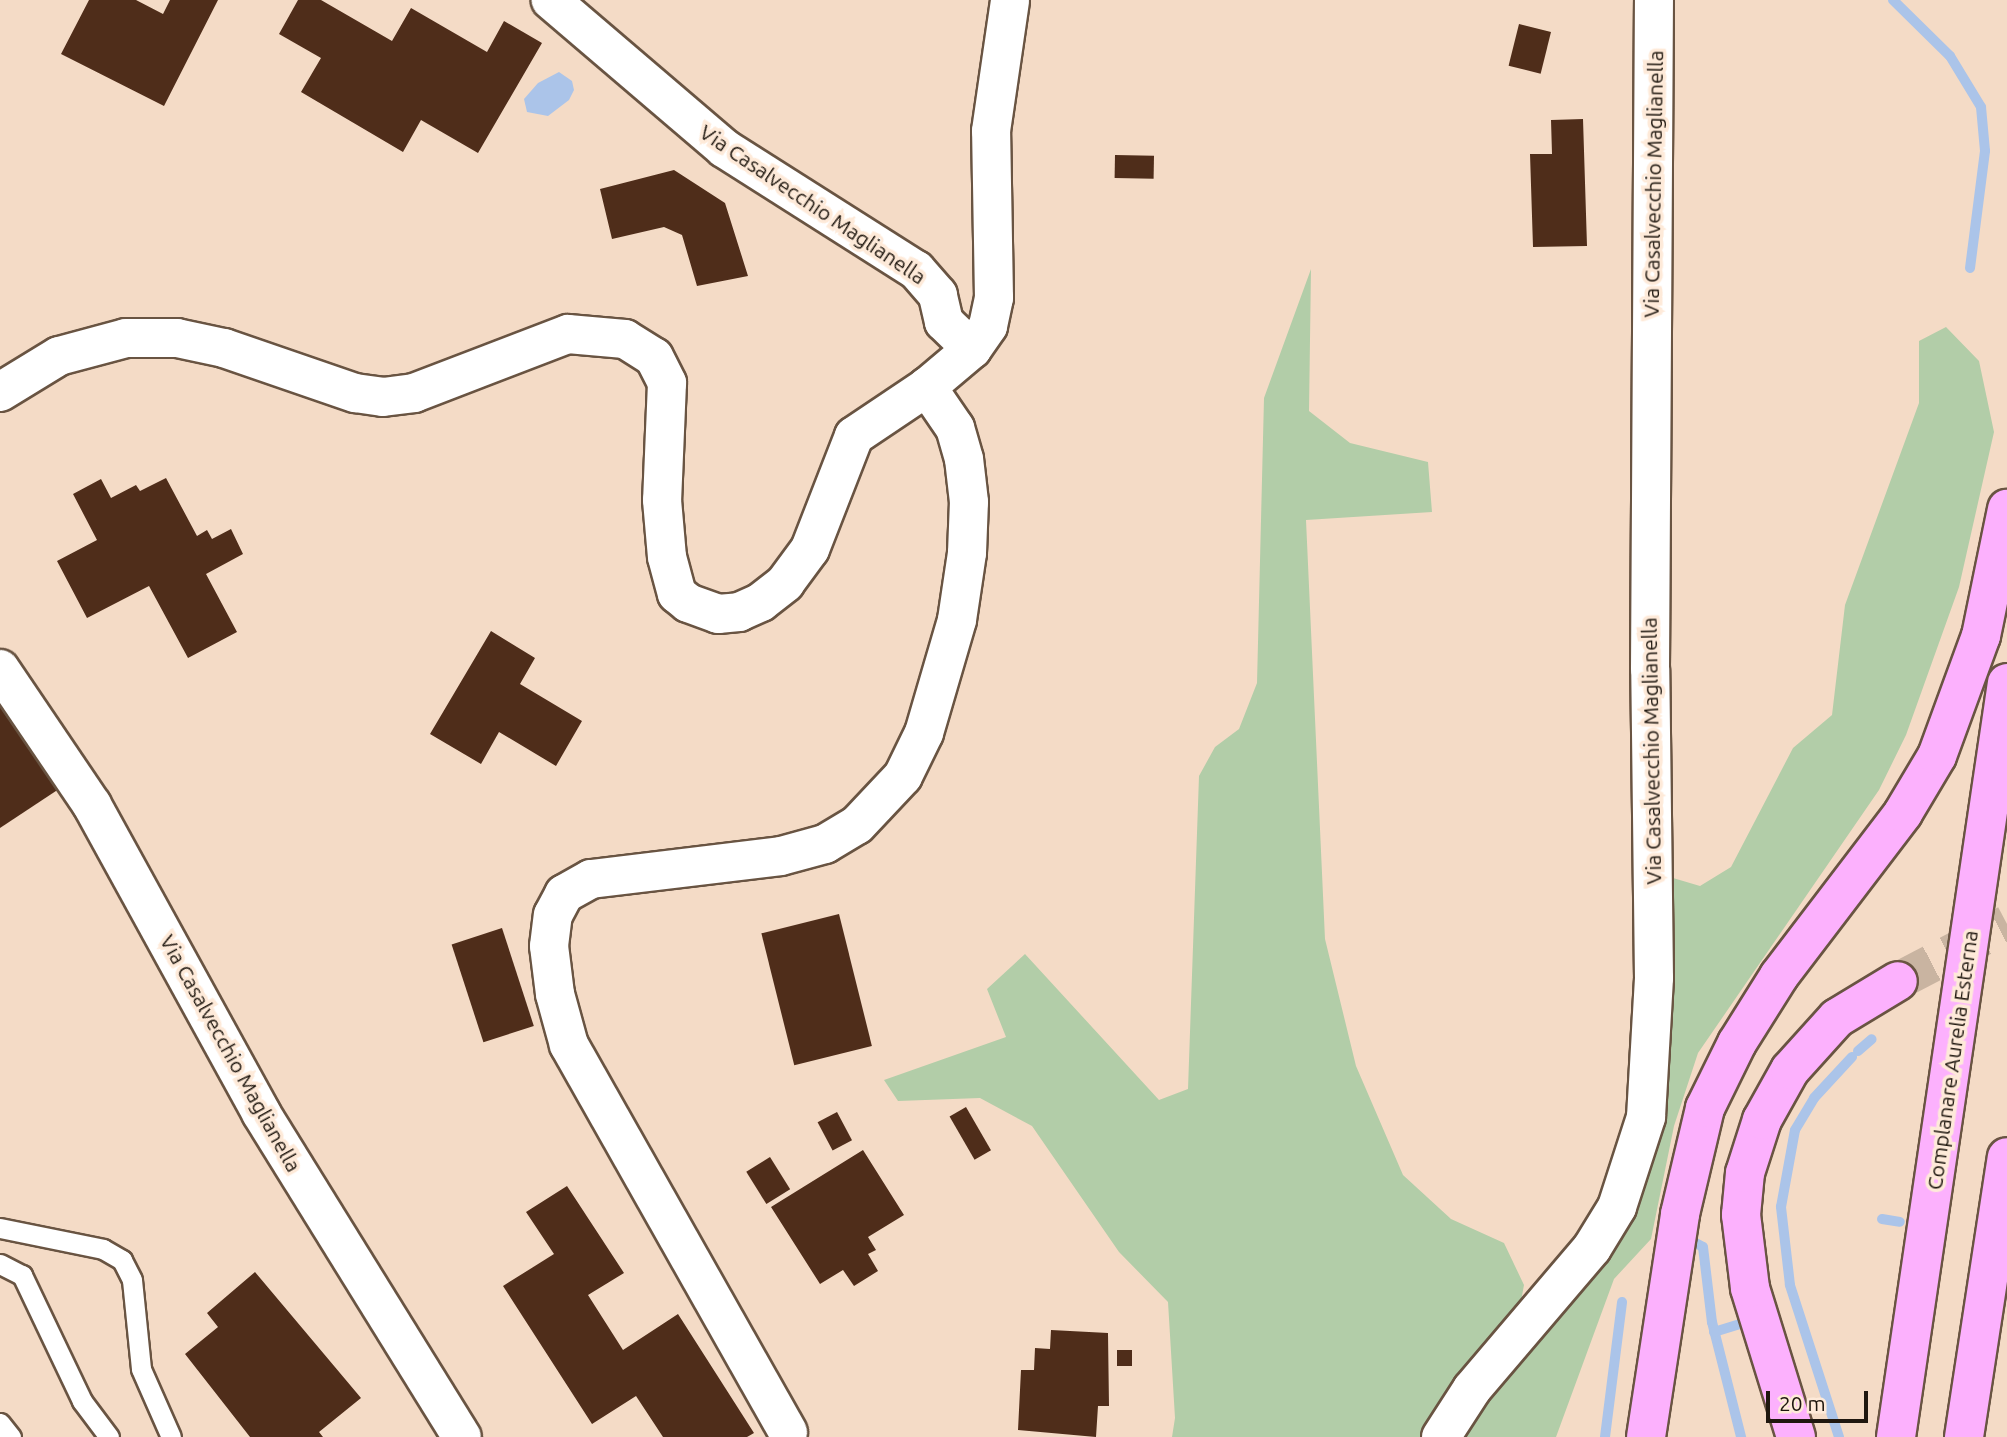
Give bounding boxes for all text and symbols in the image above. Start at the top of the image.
street label: Via Casalvecchio Maglianella [1638,50,1668,318]
street label: Via Casalvecchio Maglianella [695,119,931,289]
street label: Via Casalvecchio Maglianella [1636,617,1666,885]
street label: Complanare Aurelia Esterna [1921,929,1983,1191]
street label: Via Casalvecchio Maglianella [155,930,307,1176]
scale bar [1769,1378,1870,1422]
text: 20 m [1779,1391,1826,1415]

